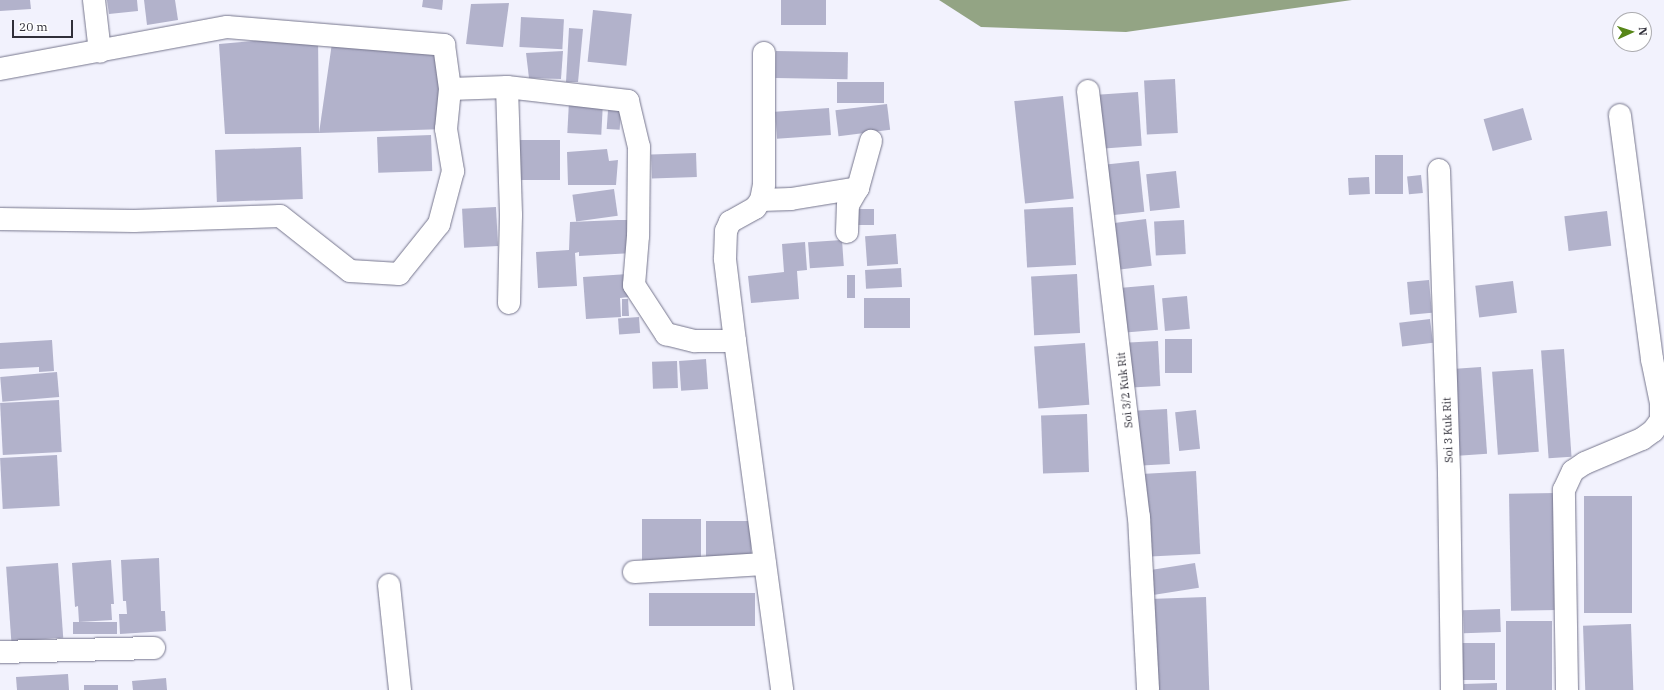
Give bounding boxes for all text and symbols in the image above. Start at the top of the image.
scale bar [14,12,75,38]
north arrow [1612,12,1652,52]
text: 20 m [19,19,48,34]
text: N [1636,27,1650,36]
street label: Soi 3/2 Kuk Rit [1114,351,1136,429]
street label: Soi 3 Kuk Rit [1440,397,1456,463]

